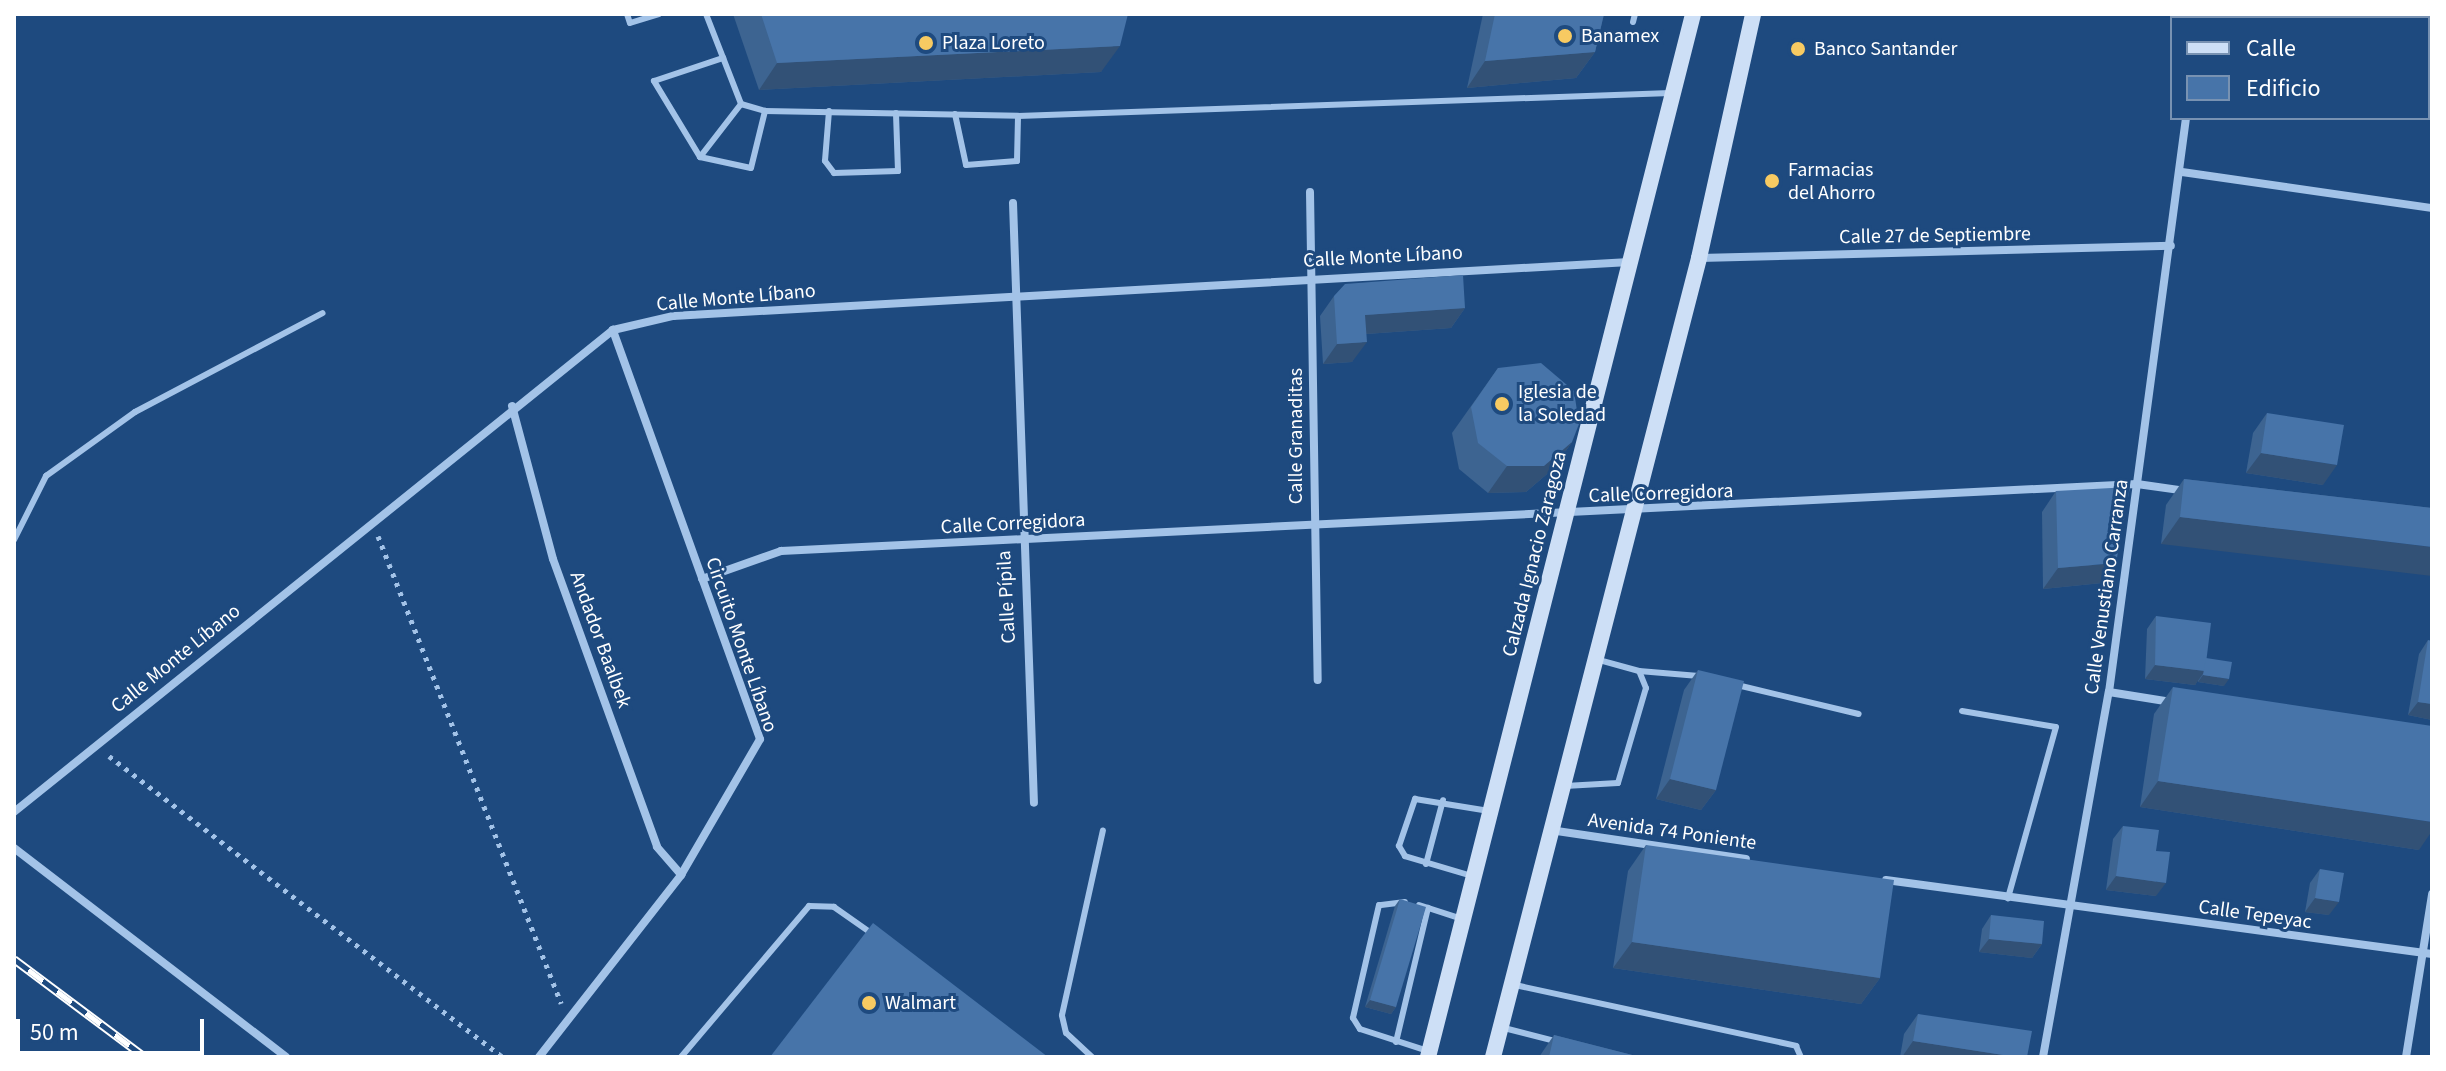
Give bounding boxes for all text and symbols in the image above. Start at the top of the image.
legend [2170,16,2430,120]
place label: Banamex [1581,24,1659,48]
marker: Banamex [1556,27,1574,45]
place label: Plaza Loreto [942,31,1045,55]
text: Calle [2246,31,2296,66]
marker: Plaza Loreto [917,34,935,52]
place label: Banco Santander [1814,37,1957,61]
marker: Banco Santander [1789,40,1807,58]
text: Edificio [2246,71,2320,106]
place label: Farmacias del Ahorro [1788,158,1875,205]
marker: Farmacias del Ahorro [1763,172,1781,190]
street label: Calle 27 de Septiembre [1839,222,2031,250]
street label: Calle Monte Líbano [1303,241,1463,273]
street label: Calle Monte Líbano [655,279,817,317]
street label: Calle Granaditas [1284,368,1308,504]
place label: Iglesia de la Soledad [1518,380,1606,427]
marker: Iglesia de la Soledad [1493,395,1511,413]
street label: Calzada Ignacio Zaragoza [1498,449,1572,659]
street label: Calle Venustiano Carranza [2080,478,2134,696]
street label: Calle Corregidora [1588,479,1734,509]
street label: Calle Corregidora [940,508,1086,540]
street label: Calle Pípila [993,550,1021,644]
street label: Circuito Monte Líbano [700,554,782,736]
street label: Andador Baalbek [564,568,636,712]
street label: Calle Monte Líbano [106,599,246,719]
street label: Avenida 74 Poniente [1586,808,1758,856]
street label: Calle Tepeyac [2197,895,2313,935]
place label: Walmart [885,991,956,1015]
marker: Walmart [860,994,878,1012]
scale bar [20,1003,208,1053]
text: 50 m [30,1015,79,1050]

